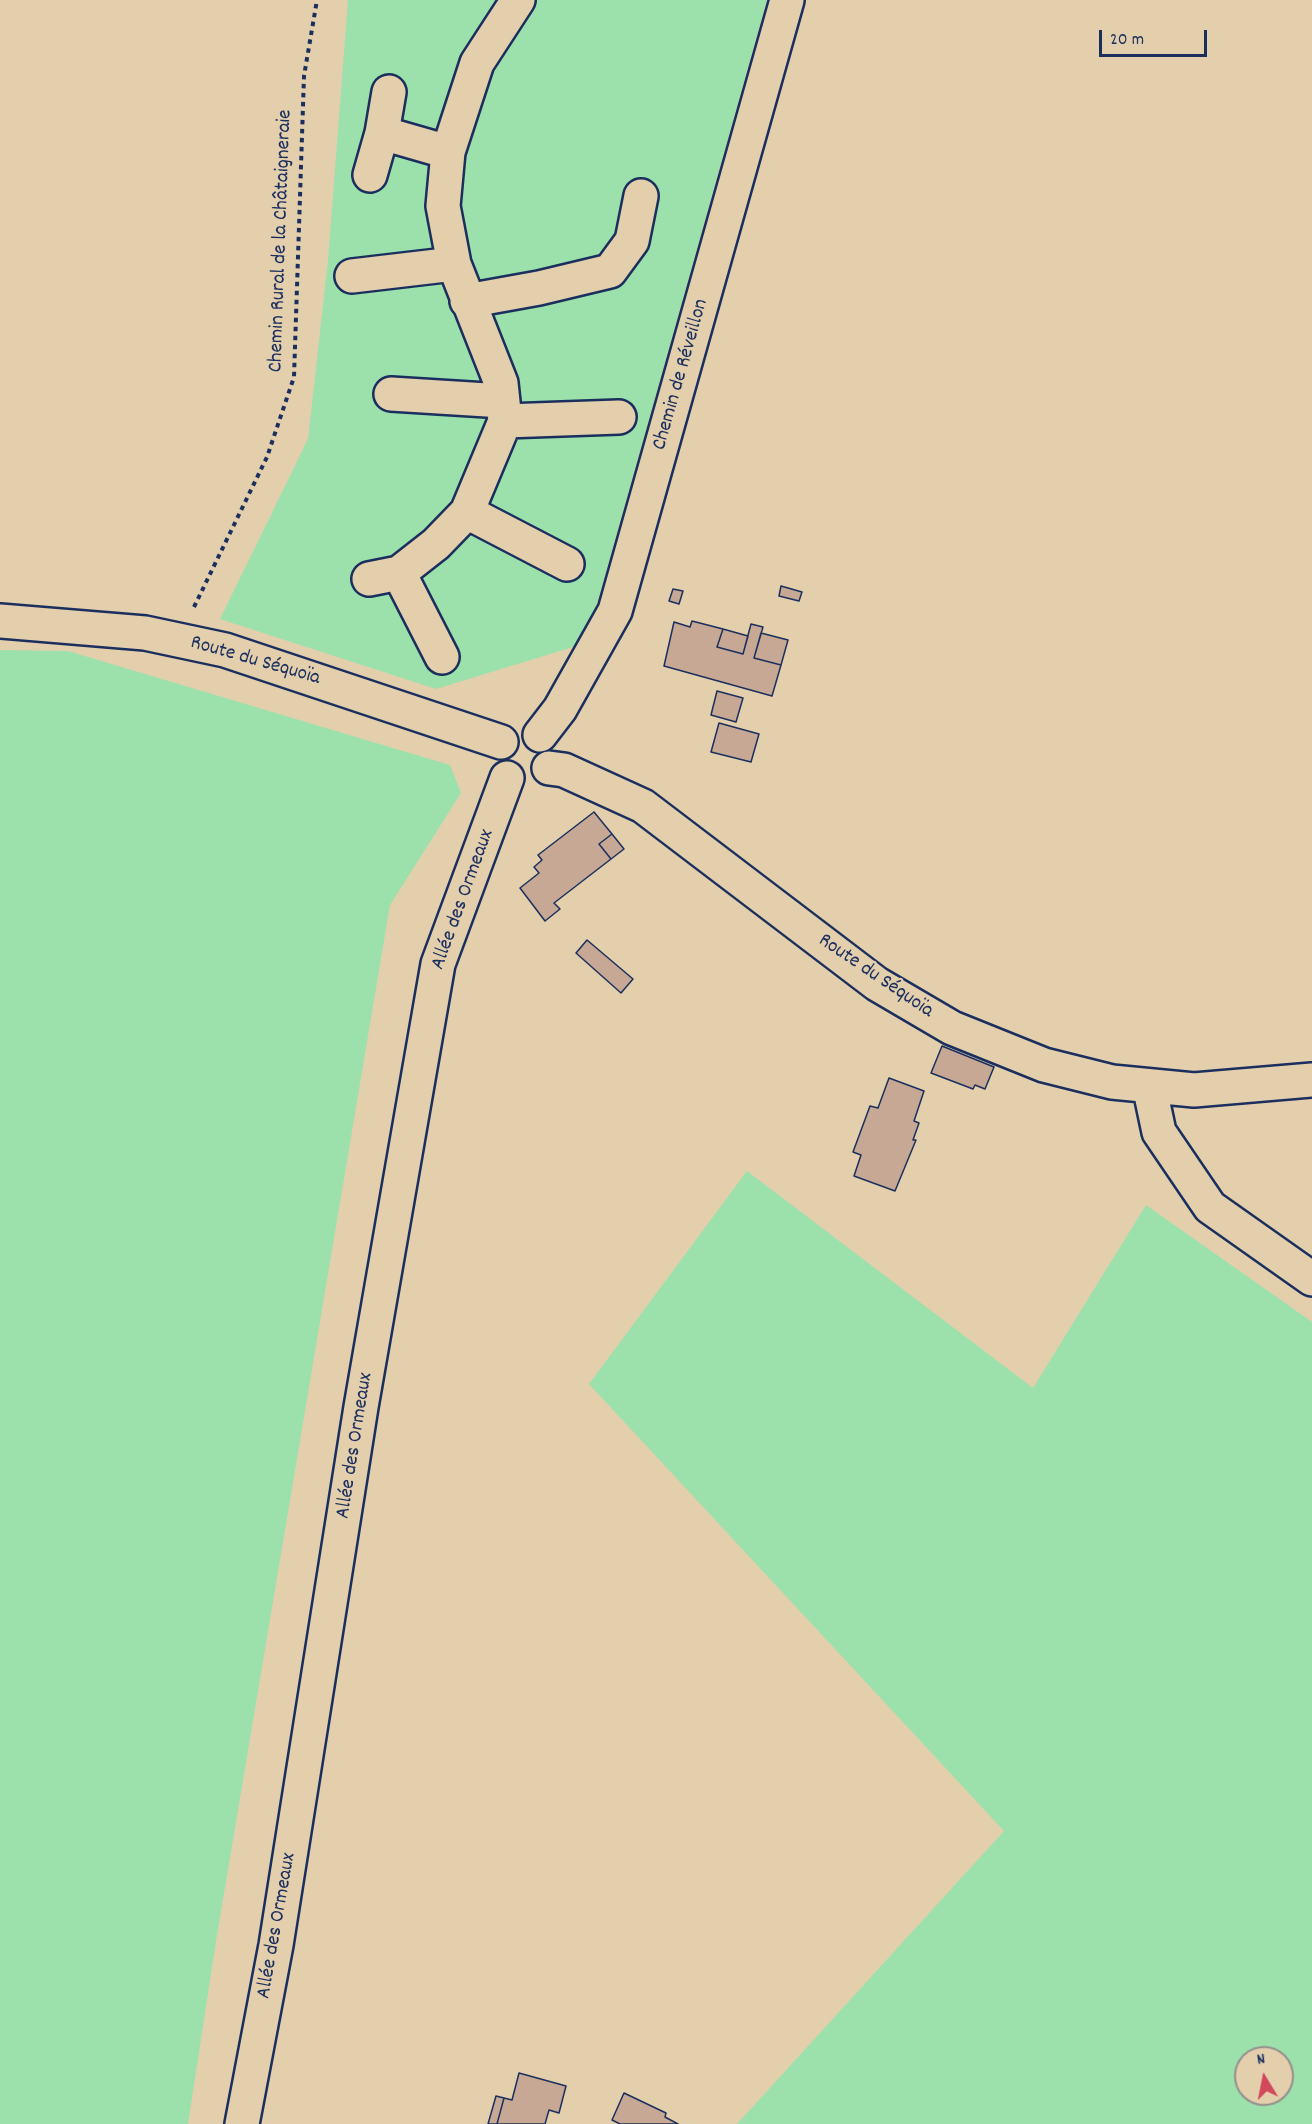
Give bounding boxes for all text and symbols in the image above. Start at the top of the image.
scale bar [1102,18,1210,56]
text: 20 m [1110,28,1144,53]
street label: Chemin Rural de la Châtaigneraie [265,109,299,373]
street label: Chemin de Réveillon [648,297,716,453]
street label: Route du Séquoïa [187,631,323,693]
street label: Allée des Ormeaux [427,826,501,974]
street label: Route du Séquoïa [812,929,938,1025]
street label: Allée des Ormeaux [332,1371,380,1521]
street label: Allée des Ormeaux [253,1851,303,2001]
north arrow [1234,2046,1294,2106]
text: N [1255,2048,1267,2072]

